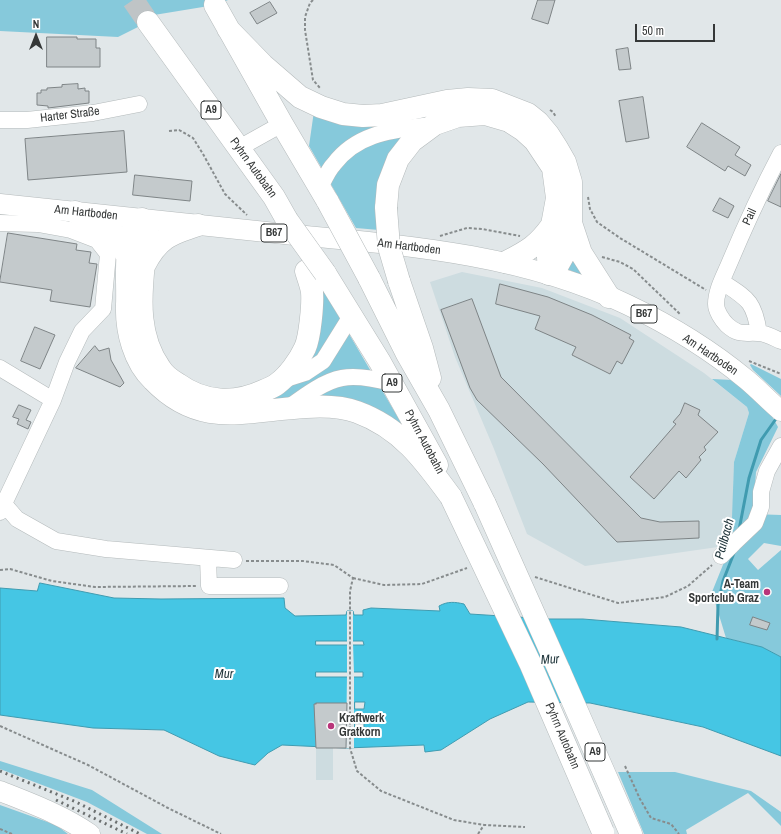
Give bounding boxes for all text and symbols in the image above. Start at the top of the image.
north arrow [16,16,56,56]
scale bar [637,16,717,42]
text: N [33,17,39,31]
text: 50 m [642,23,664,39]
road number: A9 [201,101,221,119]
street label: Harter Straße [40,104,100,126]
street label: Pyhrn Autobahn [226,135,280,201]
street label: Am Hartboden [54,203,118,223]
street label: Pail [740,206,760,228]
road number: B67 [261,224,287,242]
street label: Am Hartboden [377,236,441,258]
road number: B67 [631,305,657,323]
street label: Am Hartboden [680,331,740,379]
road number: A9 [382,374,402,392]
street label: Pyhrn Autobahn [401,407,447,477]
water label: Pailbach [712,517,738,561]
place label: A-Team Sportclub Graz [688,578,759,606]
marker: A-Team Sportclub Graz [762,587,772,597]
water label: Mur [540,652,560,668]
water label: Mur [215,667,233,683]
street label: Pyhrn Autobahn [542,701,582,771]
place label: Kraftwerk Gratkorn [339,712,384,740]
marker: Kraftwerk Gratkorn [326,721,336,731]
road number: A9 [585,743,605,761]

